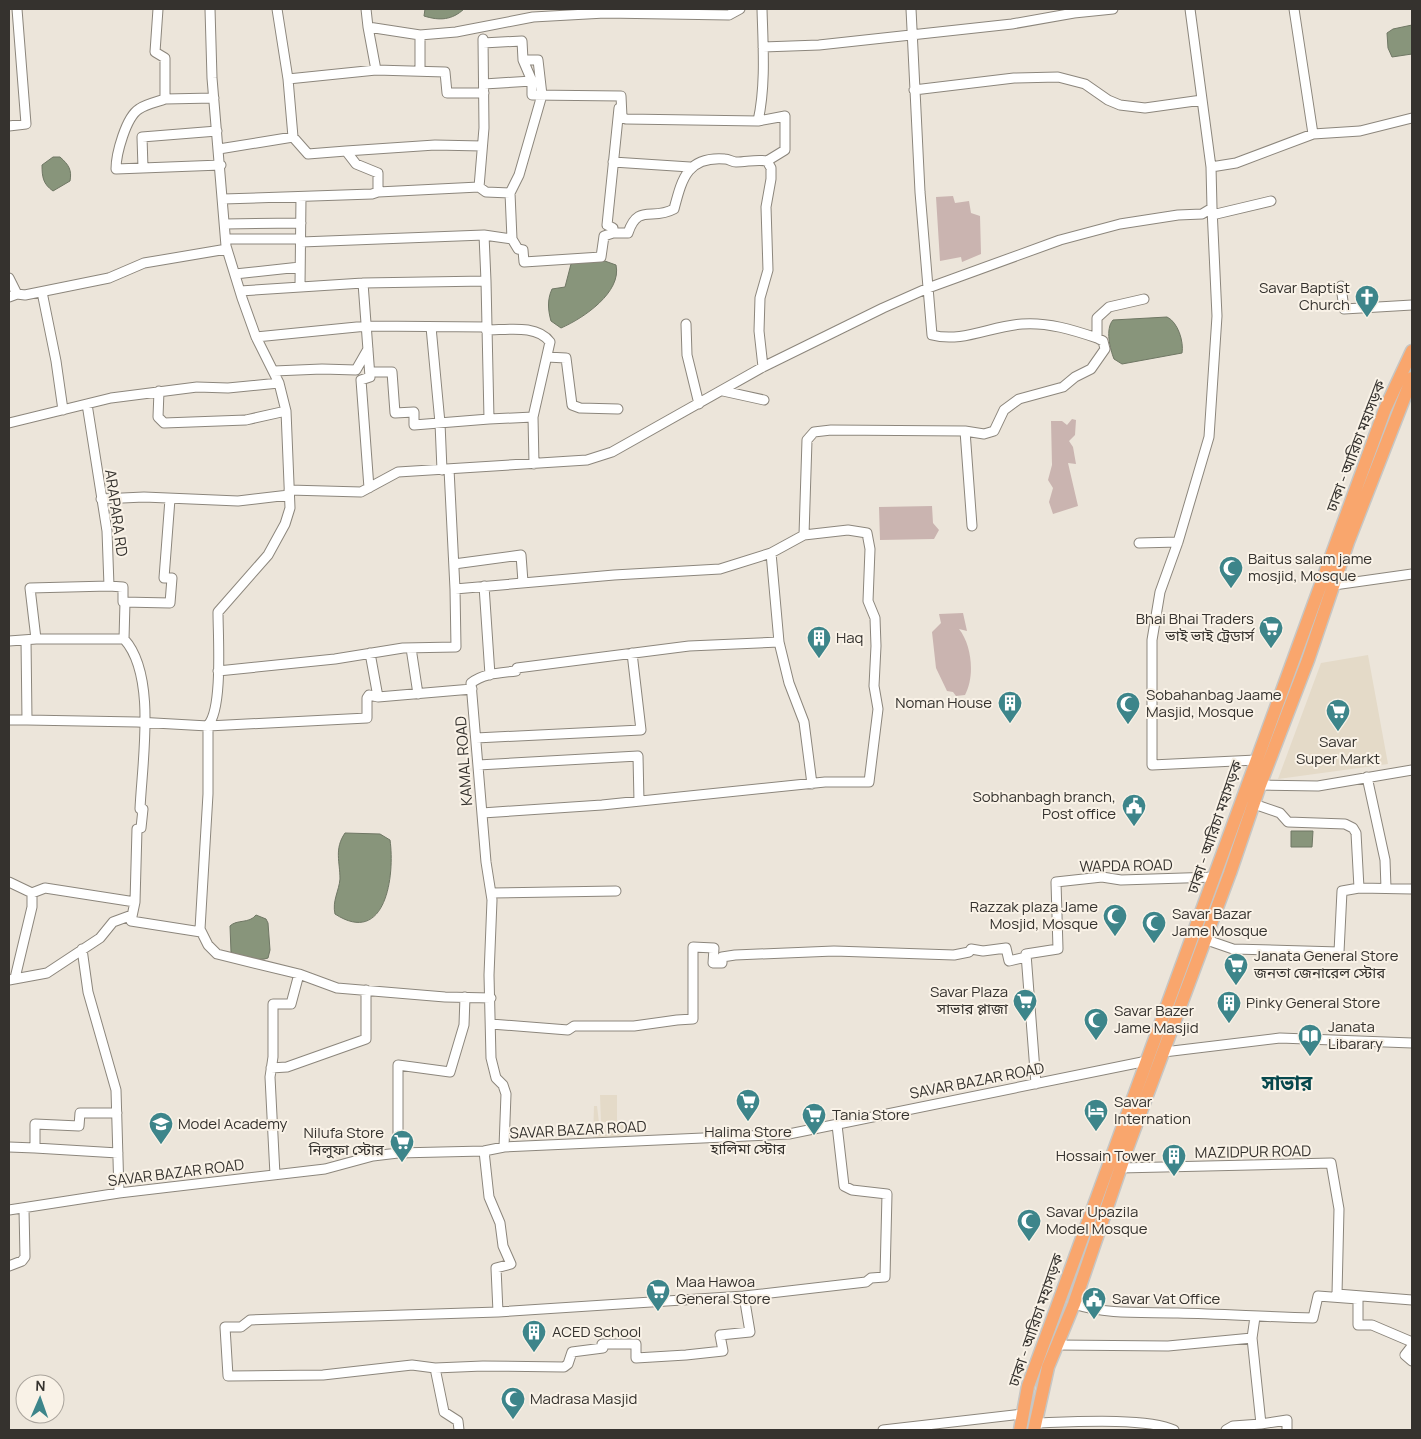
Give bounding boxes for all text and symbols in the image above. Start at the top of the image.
place label: Savar Baptist Church [1259,277,1350,315]
church icon: Savar Baptist Church [1354,284,1380,318]
street label: ঢাকা - আরিচা মহাসড়ক [1320,376,1391,516]
street label: ARAPARA RD [100,468,133,558]
place label: Baitus salam jame mosjid, Mosque [1248,548,1372,586]
mosque icon: Baitus salam jame mosjid, Mosque [1218,555,1244,589]
place label: Bhai Bhai Traders ভাই ভাই ট্রেডার্স [1136,608,1255,646]
supermarket icon: Bhai Bhai Traders ভাই ভাই ট্রেডার্স [1258,615,1284,649]
building icon: Haq [806,625,832,659]
place label: Haq [836,627,864,648]
place label: Sobahanbag Jaame Masjid, Mosque [1146,684,1282,722]
building icon: Noman House [997,690,1023,724]
mosque icon: Sobahanbag Jaame Masjid, Mosque [1115,691,1141,725]
place label: Noman House [895,692,992,713]
supermarket icon: Savar Super Markt [1325,698,1351,732]
street label: KAMAL ROAD [450,715,477,807]
place label: Savar Super Markt [1296,731,1380,769]
street label: ঢাকা - আরিচা মহাসড়ক [1182,757,1247,897]
place label: Sobhanbagh branch, Post office [972,786,1116,824]
public building icon: Sobhanbagh branch, Post office [1121,793,1147,827]
street label: WAPDA ROAD [1079,854,1173,877]
place label: Razzak plaza Jame Mosjid, Mosque [970,896,1098,934]
mosque icon: Razzak plaza Jame Mosjid, Mosque [1102,903,1128,937]
place label: Savar Bazar Jame Mosque [1172,903,1268,941]
mosque icon: Savar Bazar Jame Mosque [1141,910,1167,944]
place label: Janata General Store জনতা জেনারেল স্টোর [1253,945,1399,983]
supermarket icon: Janata General Store জনতা জেনারেল স্টোর [1223,952,1249,986]
place label: Savar Plaza সাভার প্লাজা [930,981,1009,1019]
supermarket icon: Savar Plaza সাভার প্লাজা [1012,988,1038,1022]
building icon: Pinky General Store [1216,990,1242,1024]
place label: Pinky General Store [1246,992,1381,1013]
place label: Savar Bazer Jame Masjid [1114,1000,1199,1038]
mosque icon: Savar Bazer Jame Masjid [1083,1007,1109,1041]
place label: Janata Libarary [1328,1016,1383,1054]
library icon: Janata Libarary [1297,1023,1323,1057]
street label: SAVAR BAZAR ROAD [908,1057,1046,1104]
district label: সাভার [1261,1069,1313,1096]
supermarket icon: Halima Store হালিমা স্টোর [735,1088,761,1122]
place label: Savar Internation [1114,1091,1191,1129]
hotel icon: Savar Internation [1083,1098,1109,1132]
supermarket icon: Tania Store [801,1102,827,1136]
place label: Tania Store [832,1104,910,1125]
school or university icon: Model Academy [148,1111,174,1145]
place label: Model Academy [178,1113,288,1134]
street label: SAVAR BAZAR ROAD [509,1115,647,1144]
place label: Halima Store হালিমা স্টোর [704,1121,792,1159]
place label: Nilufa Store নিলুফা স্টোর [304,1122,385,1160]
supermarket icon: Nilufa Store নিলুফা স্টোর [389,1129,415,1163]
street label: MAZIDPUR ROAD [1195,1140,1311,1163]
building icon: Hossain Tower [1161,1143,1187,1177]
place label: Hossain Tower [1056,1145,1157,1166]
street label: SAVAR BAZAR ROAD [107,1154,245,1191]
place label: Savar Upazila Model Mosque [1046,1201,1148,1239]
mosque icon: Savar Upazila Model Mosque [1016,1208,1042,1242]
street label: ঢাকা - আরিচা মহাসড়ক [1003,1250,1068,1390]
place label: Maa Hawoa General Store [676,1271,771,1309]
supermarket icon: Maa Hawoa General Store [645,1278,671,1312]
public building icon: Savar Vat Office [1081,1286,1107,1320]
place label: Savar Vat Office [1112,1288,1221,1309]
building icon: ACED School [521,1319,547,1353]
place label: ACED School [552,1321,641,1342]
north arrow [15,1374,65,1424]
text: N [35,1376,46,1395]
mosque icon: Madrasa Masjid [500,1386,526,1420]
place label: Madrasa Masjid [530,1388,637,1409]

